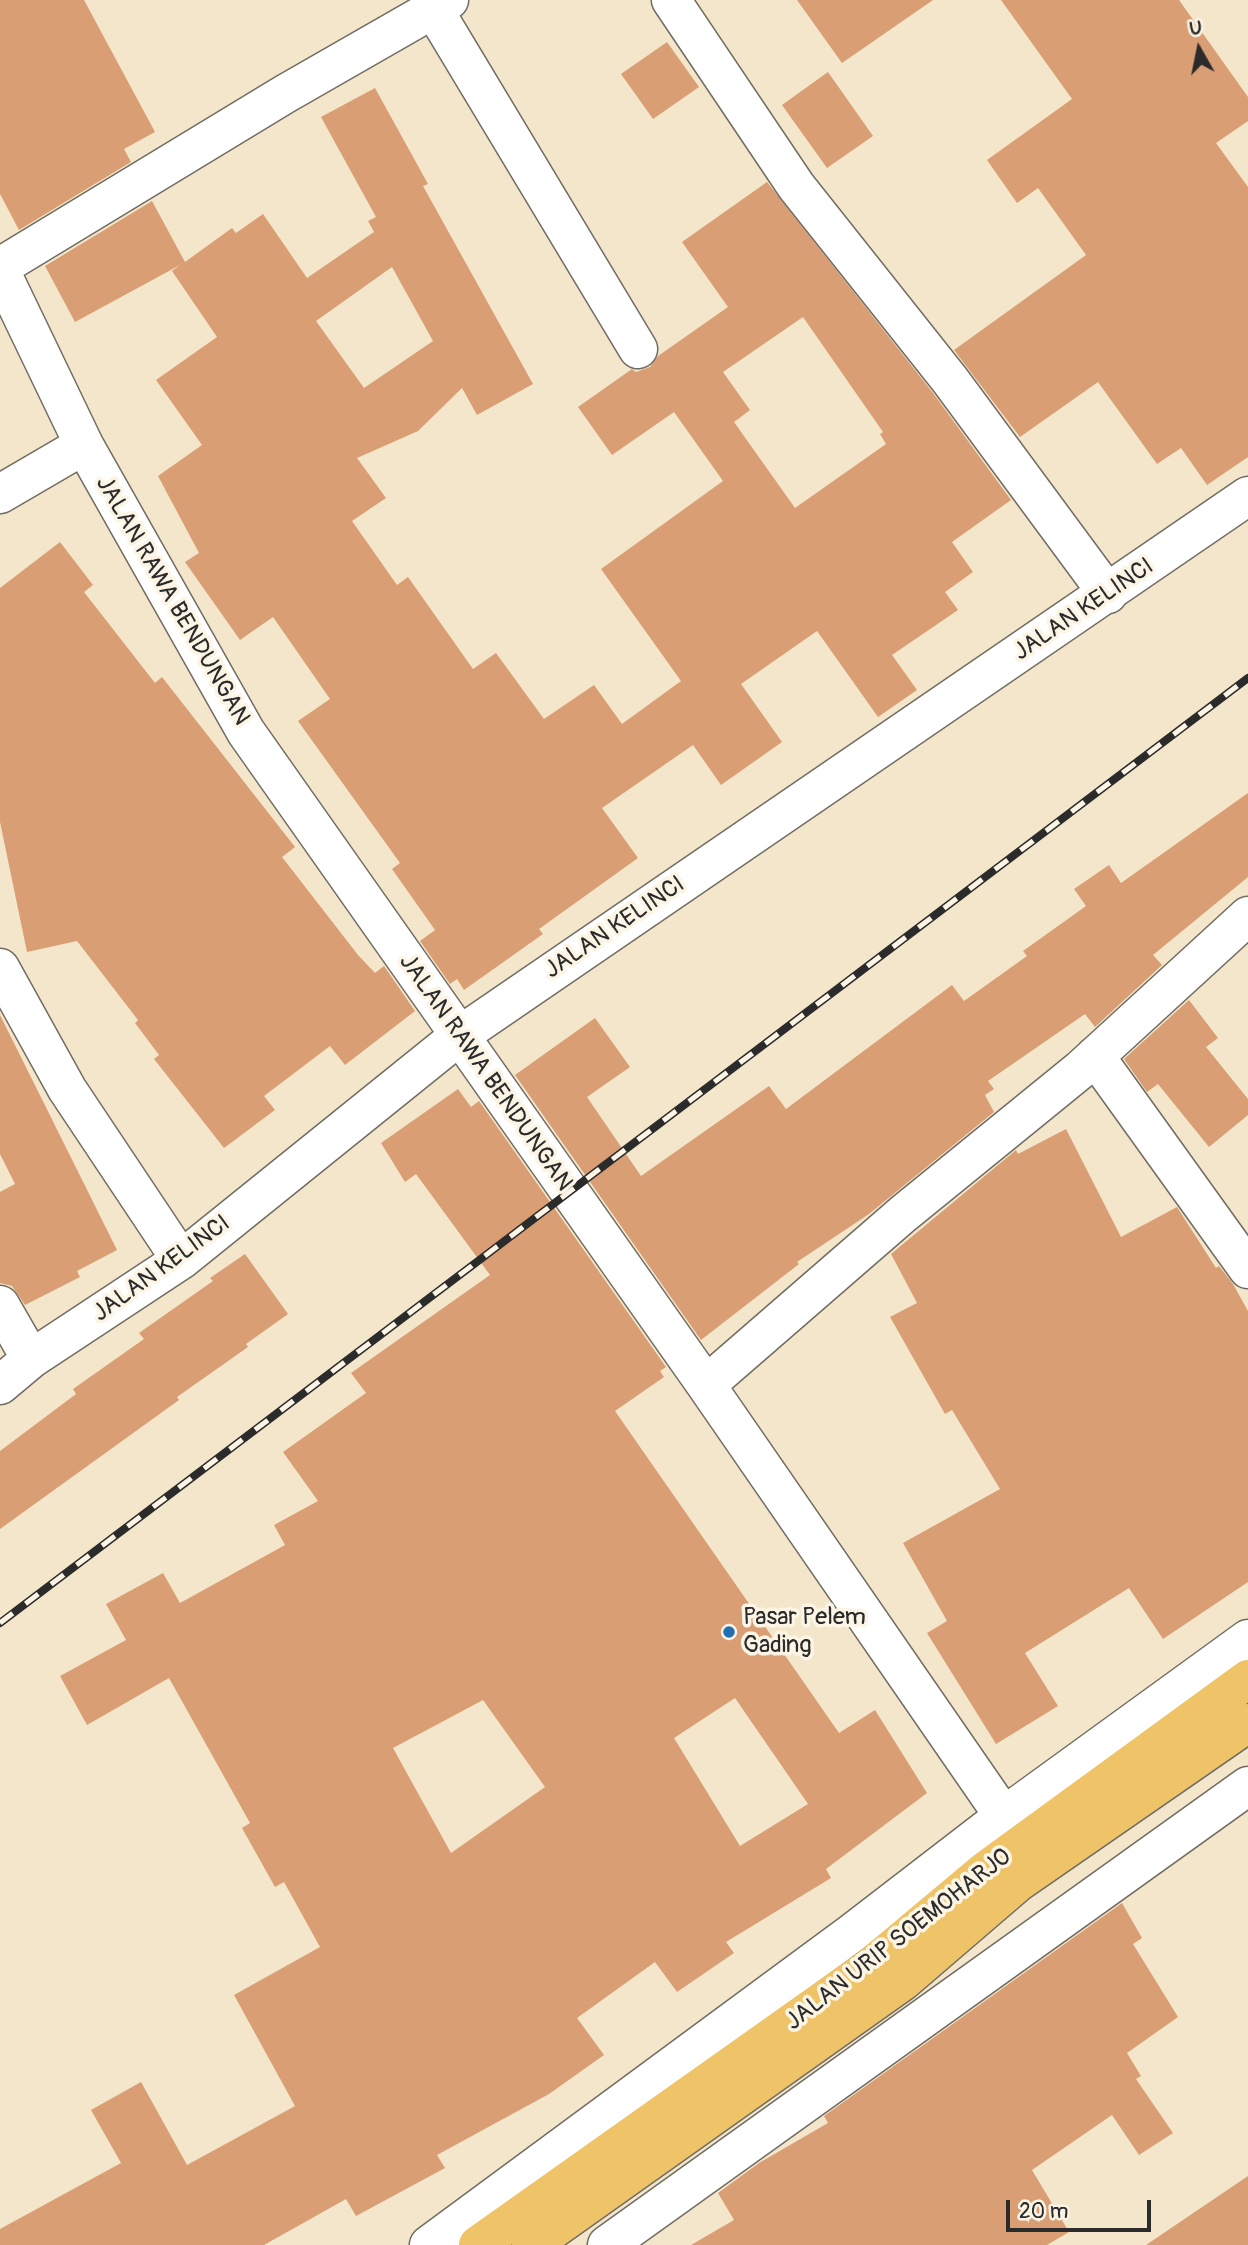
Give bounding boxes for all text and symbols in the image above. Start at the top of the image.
north arrow [1164,14,1234,84]
text: U [1188,15,1204,41]
street label: JALAN RAWA BENDUNGAN [89,471,255,731]
street label: JALAN KELINCI [1009,553,1159,667]
street label: JALAN KELINCI [540,871,690,985]
street label: JALAN RAWA BENDUNGAN [392,949,578,1197]
street label: JALAN KELINCI [88,1210,236,1328]
place label: Pasar Pelem Gading [743,1604,866,1660]
marker: Pasar Pelem Gading [721,1624,737,1640]
street label: JALAN URIP SOEMOHARJO [781,1843,1017,2037]
scale bar [1010,2186,1155,2230]
text: 20 m [1019,2198,1068,2225]

